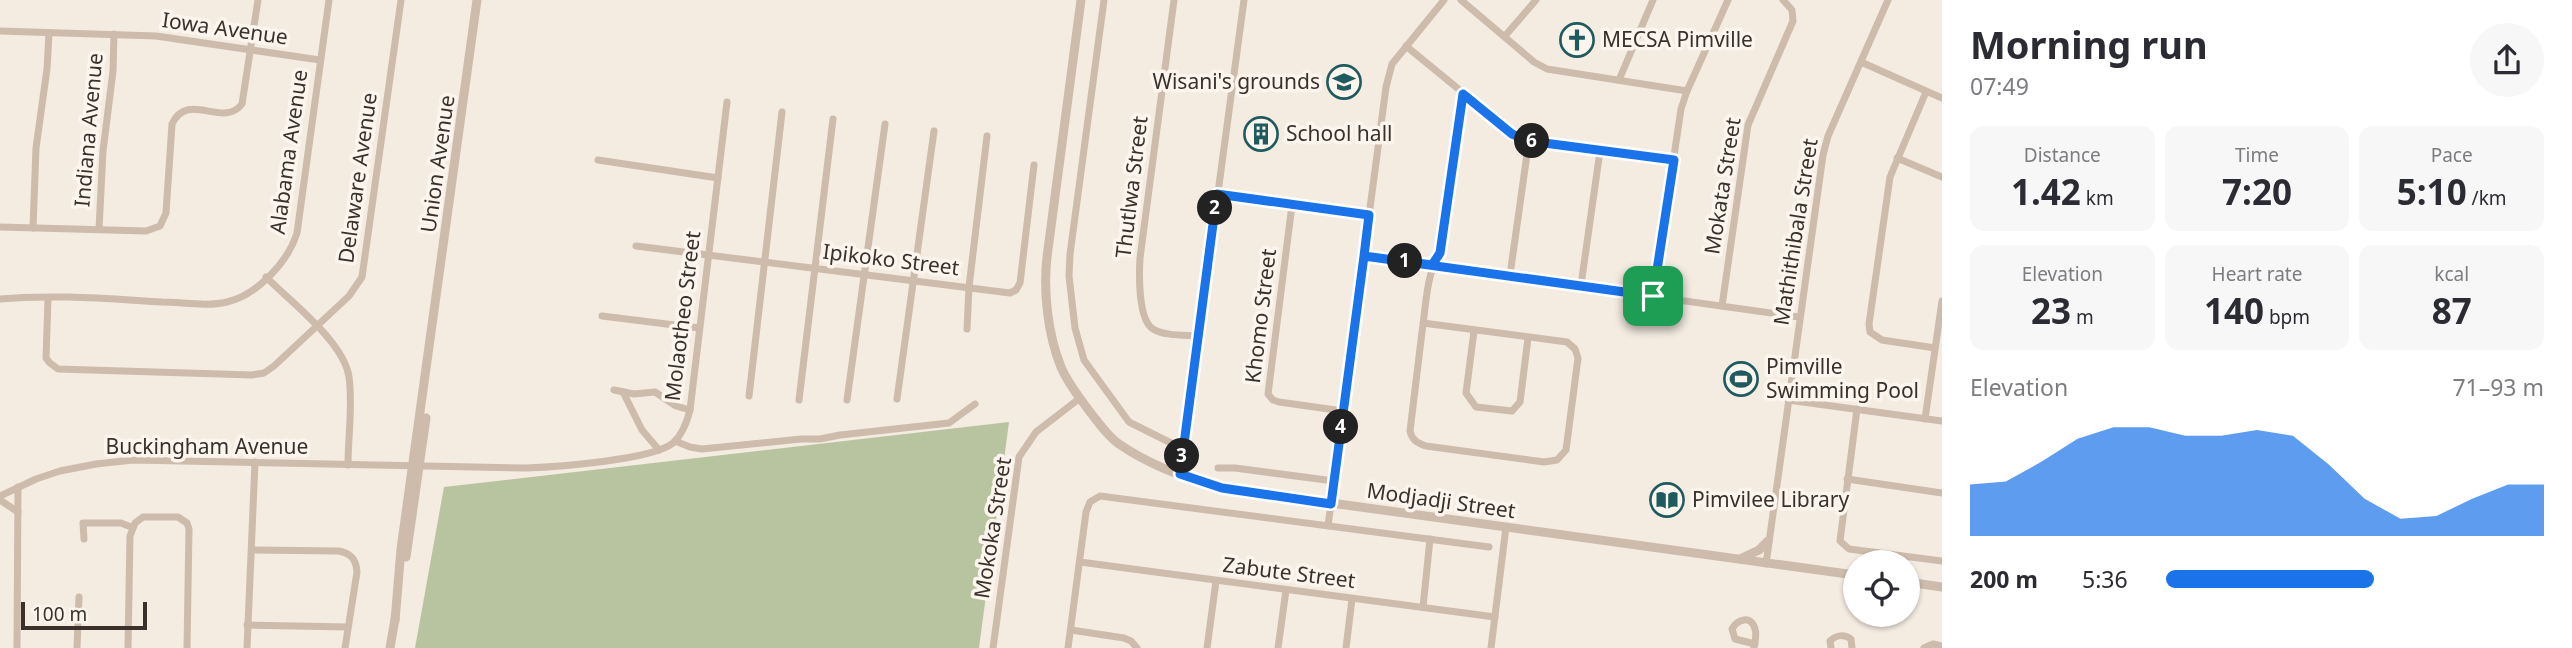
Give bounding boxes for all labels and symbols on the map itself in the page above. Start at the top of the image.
street label: Iowa Avenue [160,5,290,51]
church icon: MECSA Pimville [1558,21,1596,59]
place label: MECSA Pimville [1602,25,1753,53]
street label: Indiana Avenue [67,52,109,208]
school or university icon: Wisani's grounds [1325,63,1363,101]
place label: Wisani's grounds [1152,67,1320,95]
street label: Alabama Avenue [263,68,313,236]
street label: Delaware Avenue [331,91,383,265]
street label: Union Avenue [413,93,461,234]
street label: Thutlwa Street [1108,114,1154,260]
building icon: School hall [1242,115,1280,153]
street label: Mokata Street [1697,115,1747,256]
place label: School hall [1286,119,1392,147]
pin: 6 [1514,124,1550,158]
street label: Mathithibala Street [1766,136,1824,327]
pin: 2 [1198,190,1232,226]
street label: Molaotheo Street [658,229,706,402]
street label: Ipikoko Street [821,237,961,281]
pin: 1 [1388,244,1422,278]
street label: Khomo Street [1238,247,1282,385]
pin [1623,266,1683,326]
place label: Pimville Swimming Pool [1766,352,1919,404]
sports icon: Pimville Swimming Pool [1722,360,1760,398]
pin: 4 [1324,410,1358,444]
street label: Buckingham Avenue [106,432,308,460]
pin: 3 [1164,438,1200,474]
street label: Mokoka Street [967,455,1017,601]
street label: Modjadji Street [1365,476,1518,524]
library icon: Pimvilee Library [1648,481,1686,519]
place label: Pimvilee Library [1692,485,1849,513]
street label: Zabute Street [1221,550,1357,594]
scale bar [21,599,147,631]

